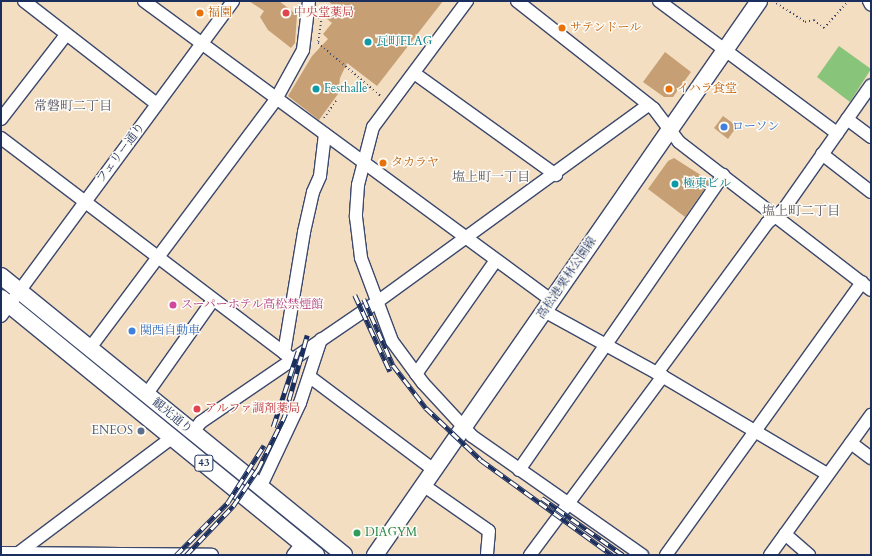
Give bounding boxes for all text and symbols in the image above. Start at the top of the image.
place label: 福園 [208,6,232,20]
place label: 中央堂薬局 [294,6,354,20]
marker: 福園 [195,8,205,18]
marker: 中央堂薬局 [281,8,291,18]
place label: サテンドール [570,21,642,35]
marker: サテンドール [557,23,567,33]
place label: 瓦町FLAG [376,35,432,49]
marker: 瓦町FLAG [363,37,373,47]
place label: Festhalle [324,82,367,96]
place label: イハラ食堂 [677,82,737,96]
marker: Festhalle [311,84,321,94]
marker: イハラ食堂 [664,84,674,94]
district label: 常磐町二丁目 [34,98,112,114]
street label: フェリー通り [94,120,148,186]
place label: ローソン [732,120,780,134]
marker: ローソン [719,122,729,132]
place label: タカラヤ [391,156,439,170]
marker: タカラヤ [378,158,388,168]
district label: 塩上町一丁目 [452,169,530,185]
place label: 極東ビル [683,177,731,191]
marker: 極東ビル [670,179,680,189]
district label: 塩上町二丁目 [762,203,840,219]
street label: 高松港栗林公園線 [534,234,600,322]
place label: スーパーホテル高松禁煙館 [181,298,324,312]
marker: スーパーホテル高松禁煙館 [168,300,178,310]
place label: 関西自動車 [140,324,200,338]
marker: 関西自動車 [127,326,137,336]
street label: 観光通り [149,395,195,437]
place label: アルファ調剤薬局 [205,402,301,416]
marker: アルファ調剤薬局 [192,404,202,414]
place label: ENEOS [92,424,133,438]
marker: ENEOS [136,426,146,436]
road number: 43 [194,454,214,472]
place label: DIAGYM [365,526,417,540]
marker: DIAGYM [352,528,362,538]

